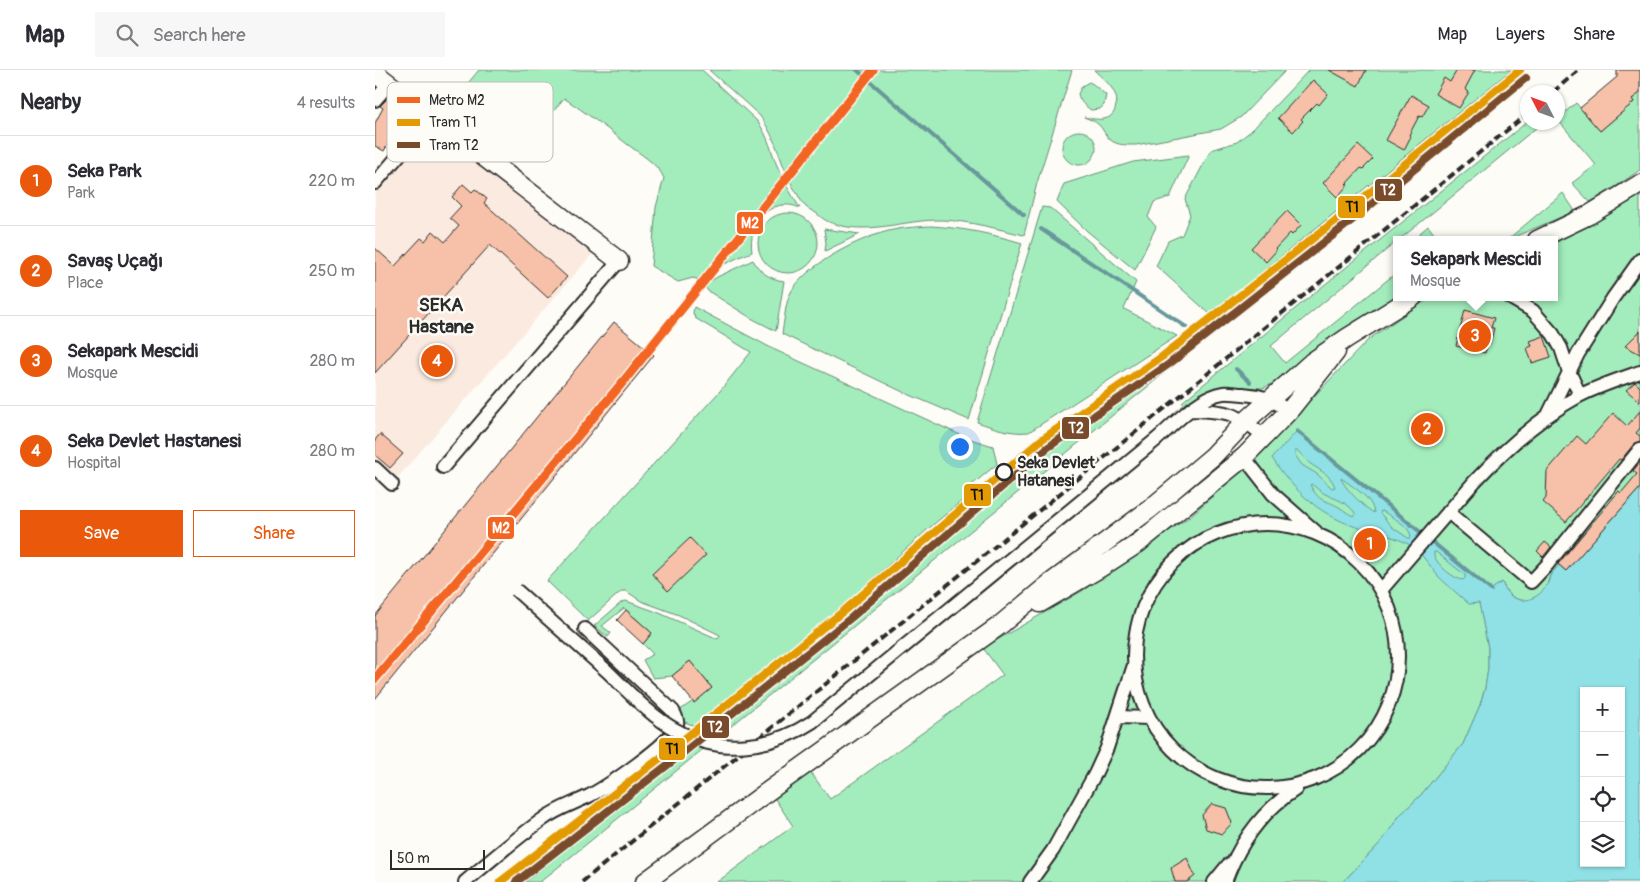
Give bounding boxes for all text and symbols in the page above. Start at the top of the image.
search box [95,12,445,57]
text: Map [25,20,65,49]
icon: search [113,21,141,49]
text: Search here [153,23,246,47]
text: Map [1438,23,1467,46]
text: Layers [1495,23,1545,46]
text: Share [1573,23,1615,46]
legend [387,82,553,162]
north arrow [1520,85,1565,130]
text: Nearby [20,89,81,116]
text: Metro M2 [429,92,485,109]
text: 4 results [297,93,355,113]
text: Tram T1 [429,114,477,131]
text: Tram T2 [429,137,479,154]
text: Seka Park [67,159,142,183]
text: 1 [33,171,39,191]
text: 220 m [309,171,355,191]
line badge: T2 [1374,178,1403,202]
text: T2 [1379,182,1396,199]
text: Park [67,183,95,203]
line badge: T1 [1337,195,1366,219]
text: T1 [1344,199,1359,216]
line badge: M2 [736,211,764,235]
text: M2 [741,215,759,232]
popup [1393,236,1558,301]
text: Sekapark Mescidi [1410,247,1541,271]
text: Savaş Uçağı [67,249,163,273]
text: 2 [32,261,40,281]
text: 250 m [309,261,355,281]
text: Mosque [1410,271,1461,291]
text: Place [67,273,103,293]
district label: SEKA Hastane [408,293,474,339]
pin: 3 [1459,317,1491,355]
text: Sekapark Mescidi [67,339,198,363]
pin: 4 [421,342,453,380]
text: 3 [32,351,40,371]
text: 280 m [309,351,355,371]
text: Mosque [67,363,118,383]
pin: 2 [1411,410,1443,448]
line badge: T2 [1061,416,1090,440]
text: T2 [1067,420,1084,437]
text: Seka Devlet Hastanesi [67,429,241,453]
your location [947,434,973,460]
text: 4 [31,441,41,461]
text: 280 m [309,441,355,461]
text: Hospital [67,453,121,473]
place label: Seka Devlet Hatanesi [1017,453,1096,491]
marker: Seka Devlet Hatanesi [995,463,1013,481]
line badge: T1 [963,483,992,507]
text: T1 [969,487,984,504]
button: Save [20,510,183,557]
button: Share [193,510,355,557]
line badge: M2 [487,516,515,540]
text: M2 [492,520,510,537]
pin: 1 [1354,525,1386,563]
map controls [1580,687,1625,867]
button: + [1580,687,1625,732]
line badge: T2 [701,715,730,739]
text: T2 [706,719,723,736]
button: − [1580,732,1625,777]
line badge: T1 [658,737,686,761]
text: T1 [664,741,679,758]
button: locate [1580,777,1625,822]
button: layers [1580,822,1625,867]
scale bar [390,847,485,870]
text: 50 m [397,850,430,867]

